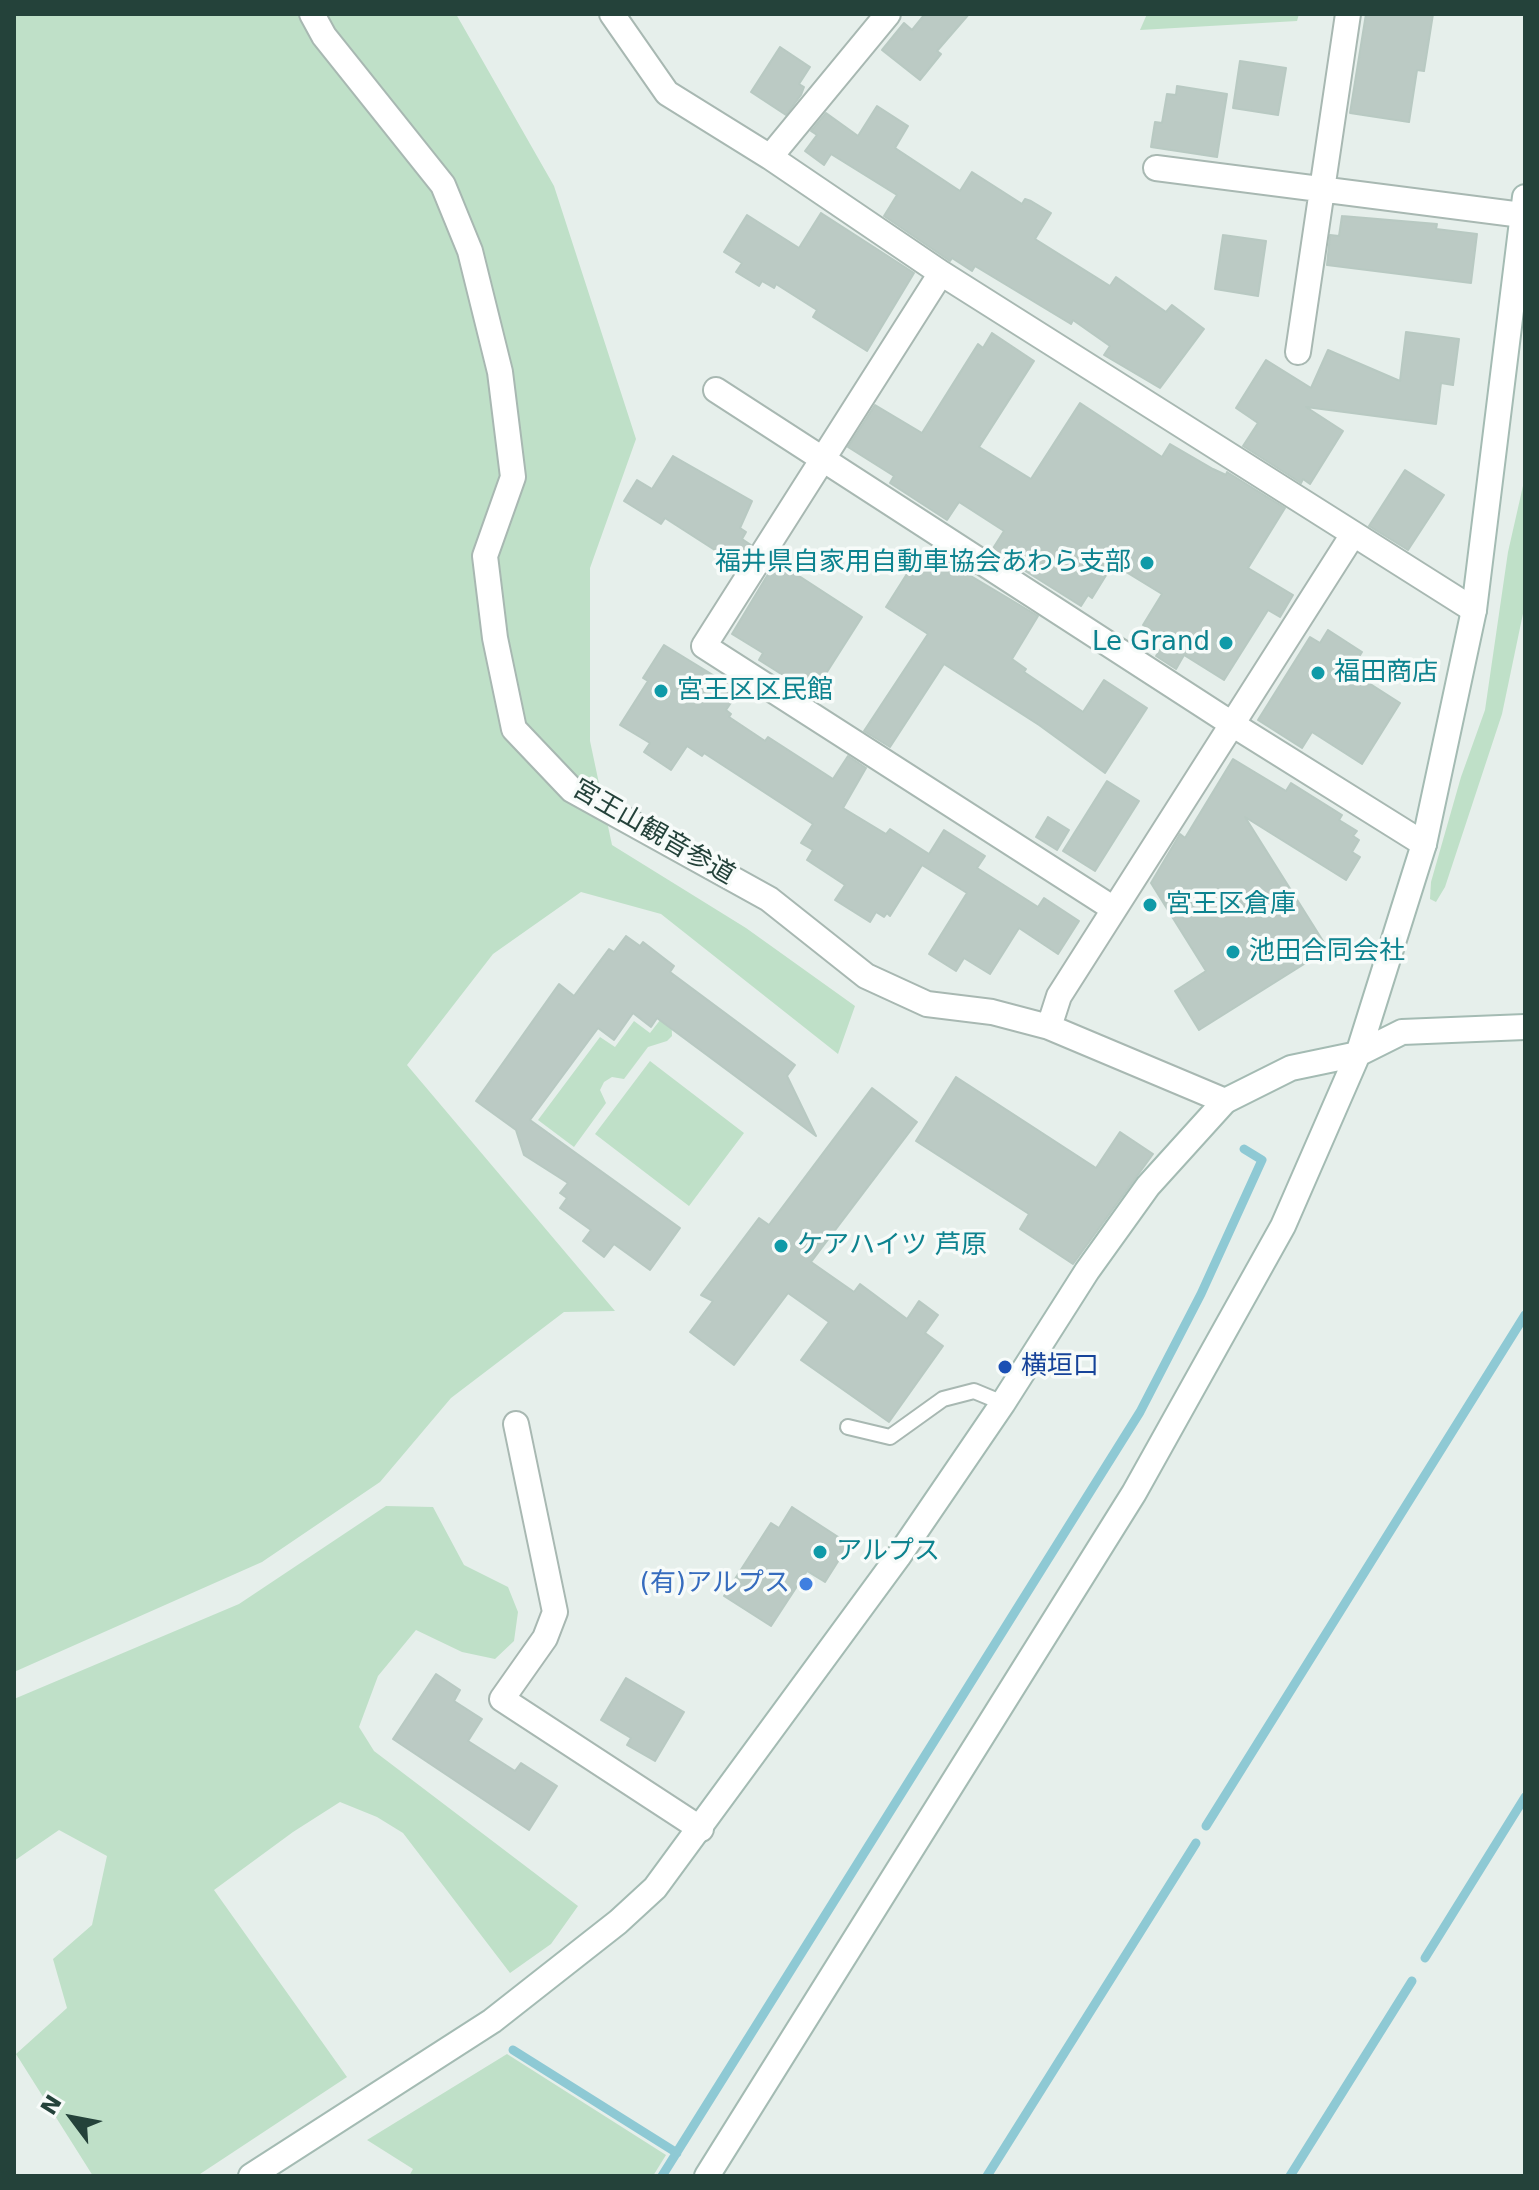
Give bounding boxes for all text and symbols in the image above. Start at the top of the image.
place label: 福井県自家用自動車協会あわら支部 [715,547,1131,579]
marker: 福井県自家用自動車協会あわら支部 [1138,554,1156,572]
place label: Le Grand [1092,627,1210,659]
marker: Le Grand [1217,634,1235,652]
place label: 福田商店 [1334,657,1438,689]
marker: 福田商店 [1309,664,1327,682]
place label: 宮王区区民館 [677,675,833,707]
marker: 宮王区区民館 [652,682,670,700]
street label: 宮王山観音参道 [566,774,740,892]
place label: 宮王区倉庫 [1166,889,1296,921]
marker: 宮王区倉庫 [1141,896,1159,914]
place label: 池田合同会社 [1249,936,1405,968]
marker: 池田合同会社 [1224,943,1242,961]
place label: ケアハイツ 芦原 [797,1230,987,1262]
marker: ケアハイツ 芦原 [772,1237,790,1255]
place label: 横垣口 [1021,1351,1099,1383]
marker: 横垣口 [996,1358,1014,1376]
place label: アルプス [836,1536,940,1568]
marker: アルプス [811,1543,829,1561]
place label: (有)アルプス [640,1568,790,1600]
marker: (有)アルプス [797,1575,815,1593]
north arrow [32,2078,112,2158]
text: N [36,2091,67,2119]

